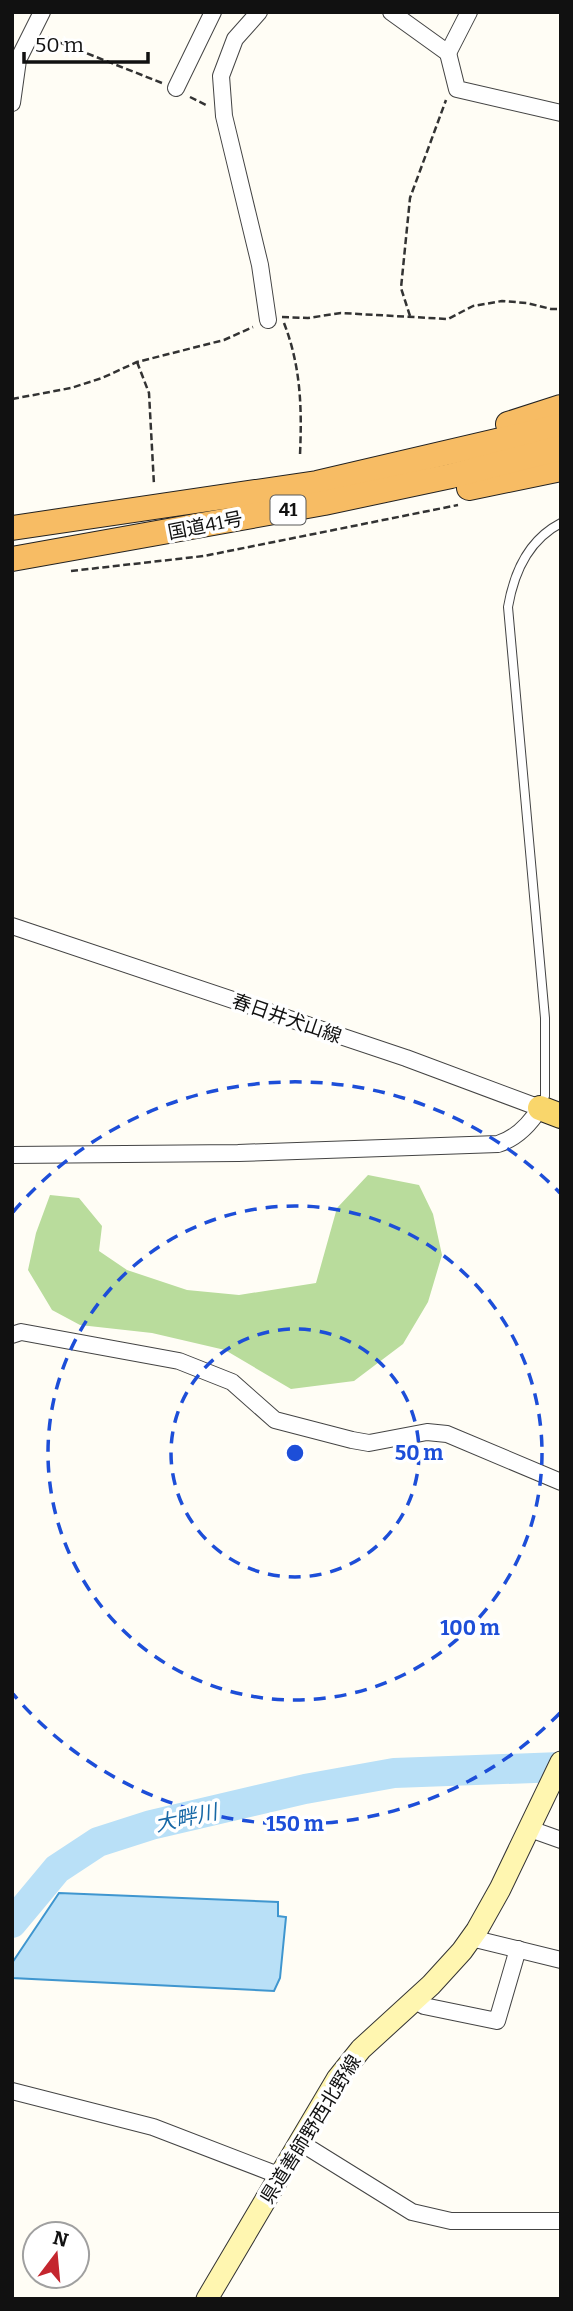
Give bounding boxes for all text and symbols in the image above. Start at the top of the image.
scale bar [24,21,149,65]
text: 50 m [35,32,84,58]
road number: 41 [270,496,306,524]
street label: 国道41号 [166,507,244,544]
street label: 春日井犬山線 [229,989,344,1048]
text: 50 m [395,1440,443,1466]
centre of rings [283,1441,307,1465]
text: 100 m [440,1615,500,1641]
water label: 大畔川 [152,1798,221,1837]
text: 150 m [266,1811,324,1837]
street label: 県道善師野西北野線 [255,2051,365,2208]
north arrow [21,2220,91,2290]
text: N [50,2226,71,2252]

